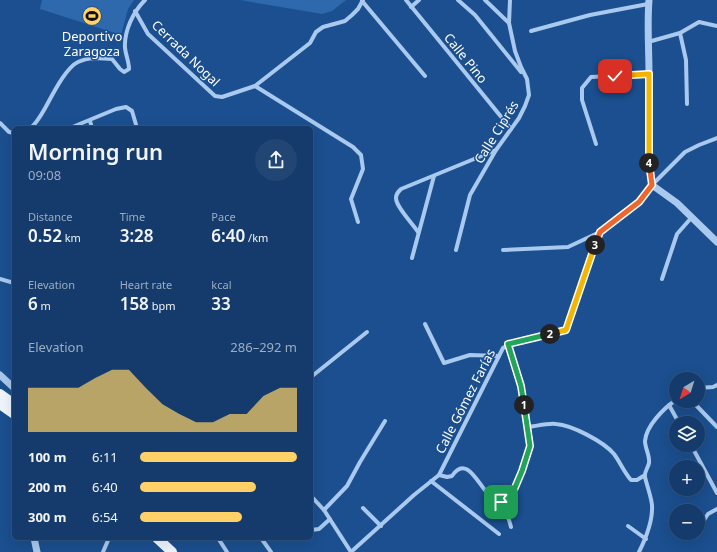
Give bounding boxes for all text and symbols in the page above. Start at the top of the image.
sports icon: Deportivo Zaragoza [81,5,103,27]
street label: Cerrada Nogal [148,16,224,90]
place label: Deportivo Zaragoza [62,27,122,60]
street label: Calle Pino [440,29,492,87]
pin [598,59,632,93]
icon: check [604,65,626,87]
street label: Calle Ciprés [470,97,522,167]
text: Morning run [28,136,163,166]
button: share [255,139,297,181]
pin: 4 [639,153,659,173]
text: 4 [646,155,652,170]
text: 09:08 [28,166,61,184]
text: Distance [28,209,73,224]
text: Time [120,209,145,224]
text: Pace [211,209,236,224]
text: 0.52 [28,224,62,247]
text: 3:28 [120,224,154,247]
text: 6:40 [211,224,245,247]
text: km [62,230,81,245]
text: /km [245,230,268,245]
pin: 3 [585,235,605,255]
text: 3 [592,237,598,252]
text: Elevation [28,277,75,292]
text: Heart rate [120,277,172,292]
text: kcal [211,277,232,292]
text: 6 [28,292,38,315]
text: 158 [120,292,149,315]
text: 33 [211,292,231,315]
text: m [38,298,51,313]
text: bpm [149,298,176,313]
pin: 2 [540,324,560,344]
text: 2 [547,326,553,341]
text: Elevation [28,338,84,356]
text: 286–292 m [230,338,297,356]
street label: Calle Gómez Farías [431,346,499,456]
north arrow [669,372,705,408]
map controls [669,372,705,540]
pin: 1 [514,395,534,415]
text: 1 [521,397,527,412]
button: layers [669,416,705,452]
text: 100 m [28,448,66,466]
text: 6:11 [92,448,118,466]
button: + [669,460,705,496]
text: 200 m [28,478,66,496]
text: 6:40 [92,478,118,496]
pin [484,485,518,519]
icon: arrive [490,491,512,513]
button: − [669,504,705,540]
text: 300 m [28,508,66,526]
text: 6:54 [92,508,118,526]

